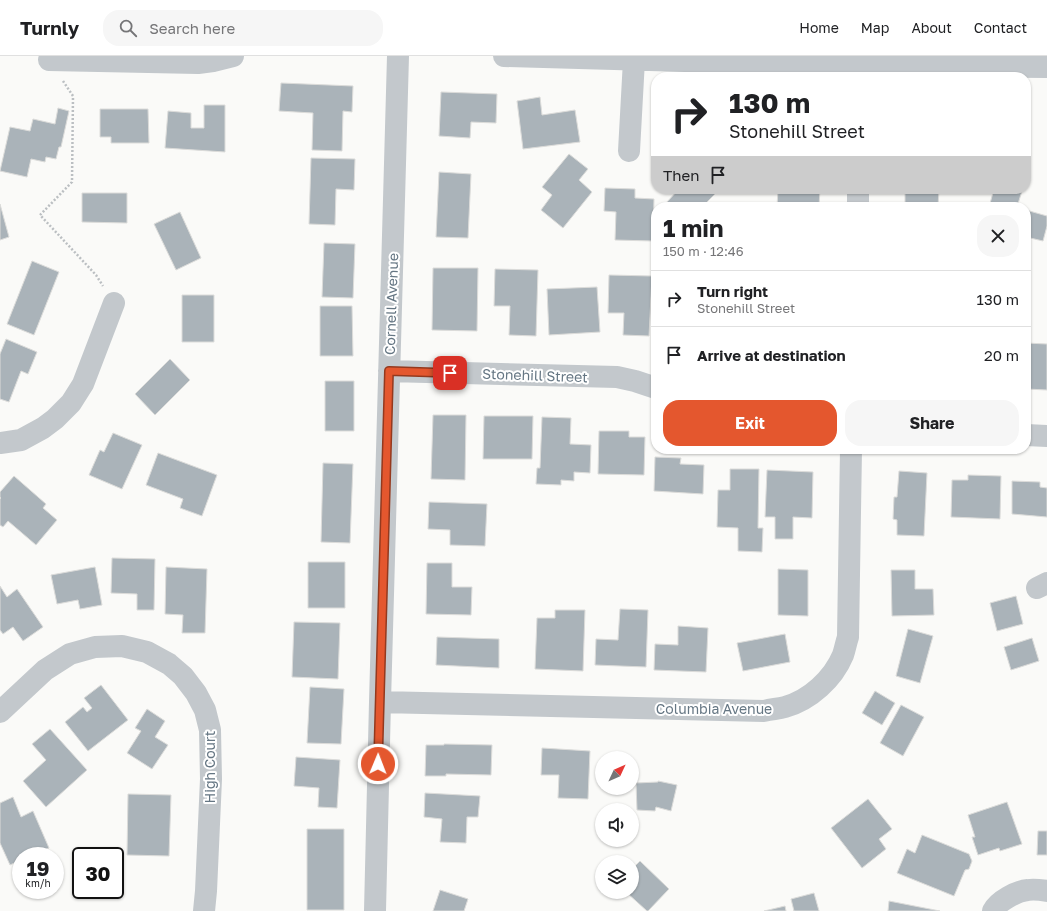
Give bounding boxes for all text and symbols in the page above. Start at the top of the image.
search box [103,10,383,46]
text: Turnly [20,16,79,39]
icon: search [117,17,139,39]
text: Search here [149,19,235,37]
text: Home [799,19,839,36]
text: Map [861,19,889,36]
text: About [911,19,952,36]
text: Contact [974,19,1027,36]
text: 130 m [729,86,810,119]
icon: right [663,88,715,140]
text: Stonehill Street [729,120,865,142]
icon: arrive [707,164,729,186]
text: Then [663,166,699,184]
text: 1 min [663,213,723,242]
button: close [977,215,1019,257]
text: 150 m · 12:46 [663,243,744,259]
street label: Cornell Avenue [381,253,401,355]
text: Turn right [697,282,768,300]
icon: right [663,288,685,310]
text: 130 m [977,290,1019,308]
text: Stonehill Street [697,300,795,316]
icon: arrive [663,344,685,366]
text: Arrive at destination [697,346,846,364]
text: 20 m [984,346,1019,364]
pin [433,356,467,390]
icon: arrive [439,362,461,384]
street label: Stonehill Street [482,365,588,385]
button: Exit [663,400,837,446]
button: Share [845,400,1019,446]
street label: Columbia Avenue [656,700,772,717]
street label: High Court [201,731,218,803]
position arrow [357,743,399,785]
north arrow [595,751,639,795]
map controls [595,751,639,899]
button: sound [595,803,639,847]
speed limit sign: 30 [72,847,124,899]
button: layers [595,855,639,899]
text: 19 [26,856,49,880]
text: km/h [25,877,51,889]

